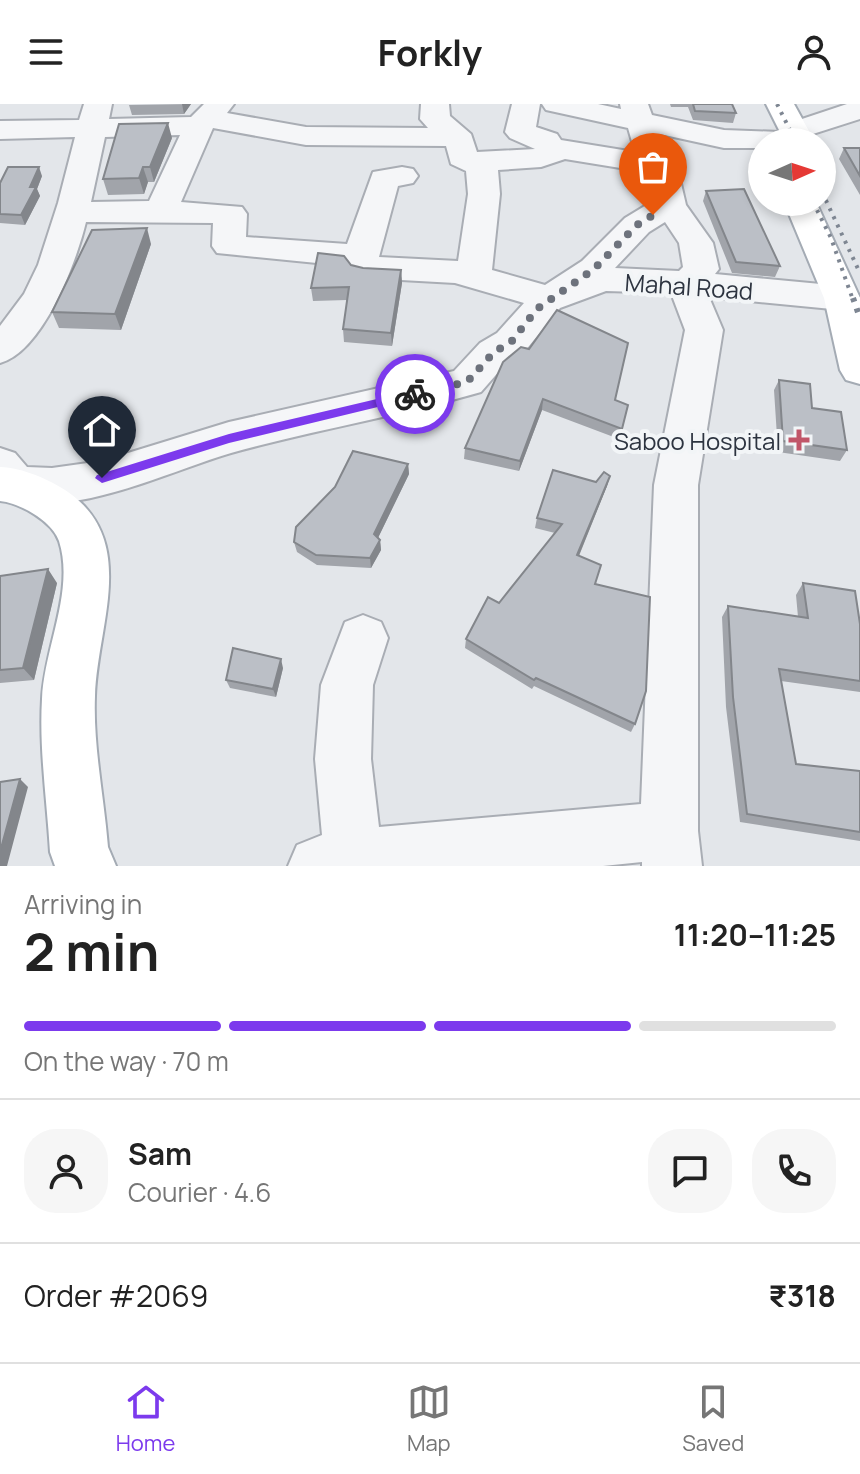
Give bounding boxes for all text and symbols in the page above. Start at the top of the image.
text: Forkly [378,28,482,77]
icon: menu [24,30,68,74]
icon: person [792,30,836,74]
north arrow [748,128,836,216]
map controls [748,128,836,216]
pin [619,133,687,215]
icon: bag [631,145,675,189]
street label: Mahal Road [624,265,754,307]
courier [375,354,455,434]
icon: bike [393,372,437,416]
pin [68,396,136,478]
icon: home [80,408,124,452]
place label: Saboo Hospital [614,424,781,457]
marker: Saboo Hospital [788,429,810,451]
text: Arriving in [24,886,142,922]
text: 11:20–11:25 [674,914,836,955]
text: 2 min [24,916,159,987]
text: On the way · 70 m [24,1043,229,1079]
button: person [24,1129,108,1213]
button: chat [648,1129,732,1213]
button: phone [752,1129,836,1213]
text: Sam [128,1133,192,1174]
text: Courier · 4.6 [128,1174,271,1210]
text: Order #2069 [24,1275,208,1316]
text: ₹318 [768,1275,836,1316]
tab: Home [116,1380,175,1458]
tab: Map [407,1380,451,1458]
tab: Saved [682,1380,744,1458]

